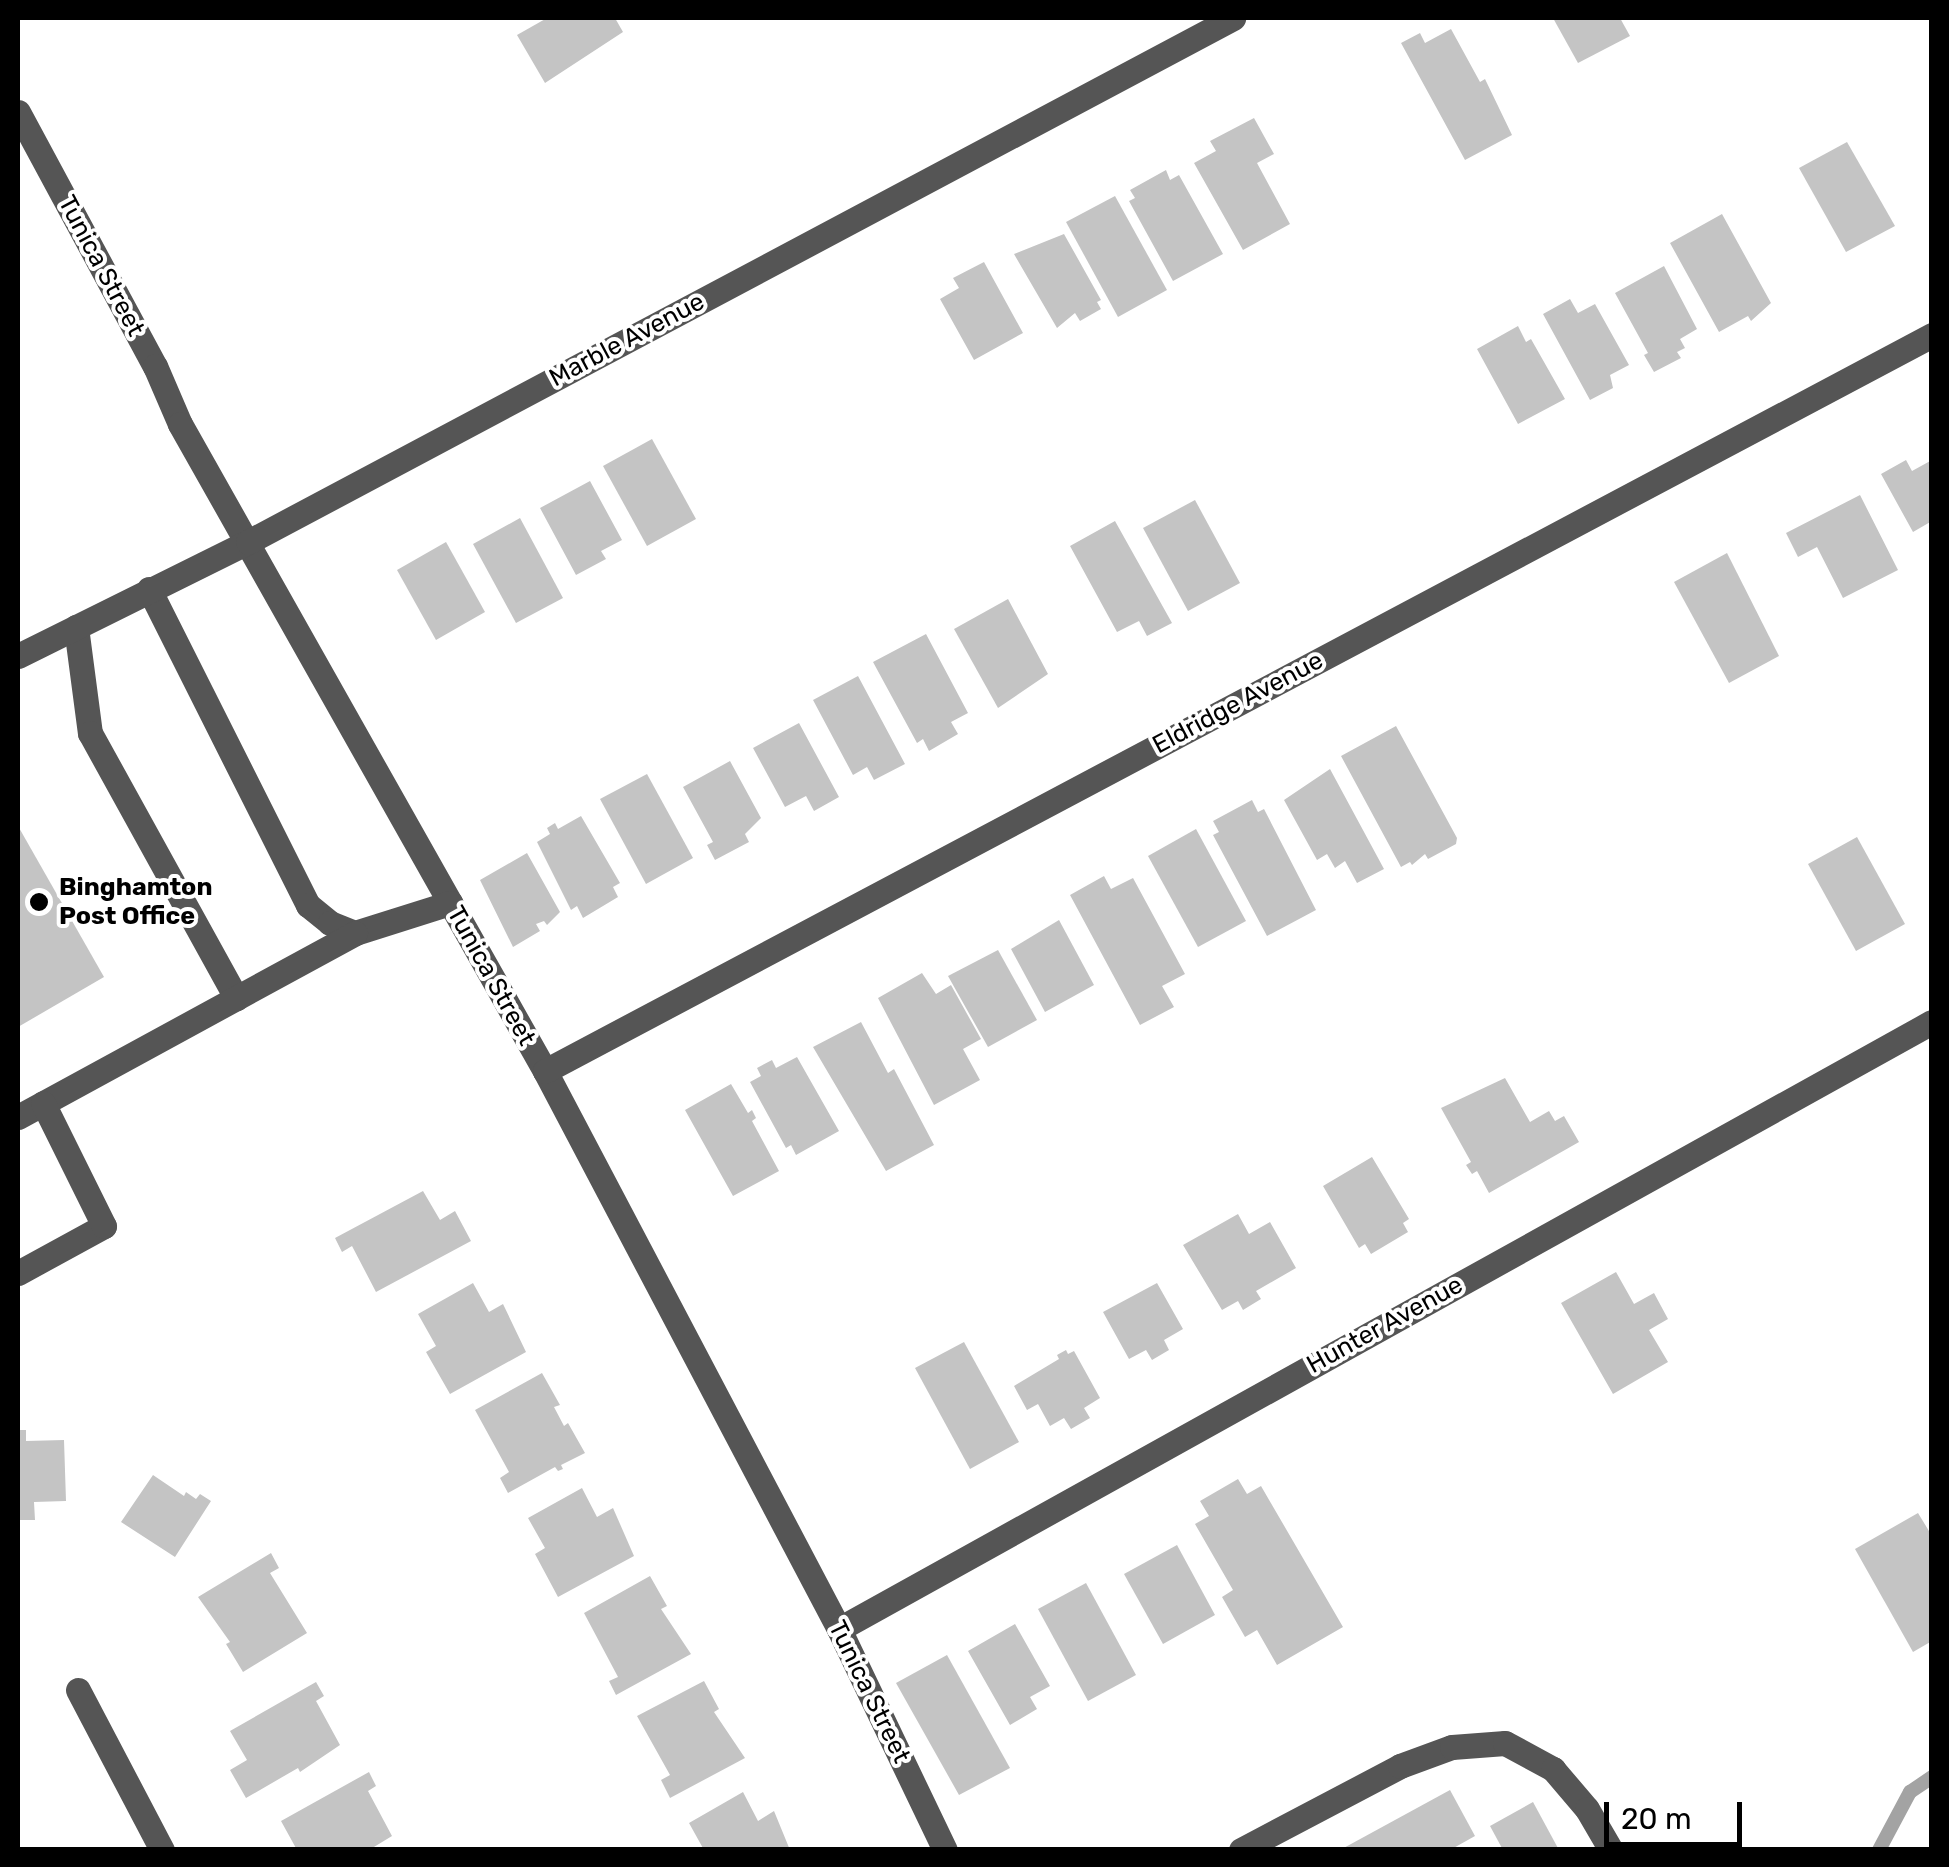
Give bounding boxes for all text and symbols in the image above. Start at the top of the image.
street label: Tunica Street [51,191,151,341]
street label: Marble Avenue [544,286,710,394]
street label: Eldridge Avenue [1147,645,1329,761]
place label: Binghamton Post Office [59,873,212,932]
marker: Binghamton Post Office [28,891,50,913]
street label: Tunica Street [440,901,542,1051]
street label: Hunter Avenue [1301,1270,1469,1380]
street label: Tunica Street [822,1616,916,1768]
scale bar [1609,1782,1746,1844]
text: 20 m [1621,1801,1692,1837]

